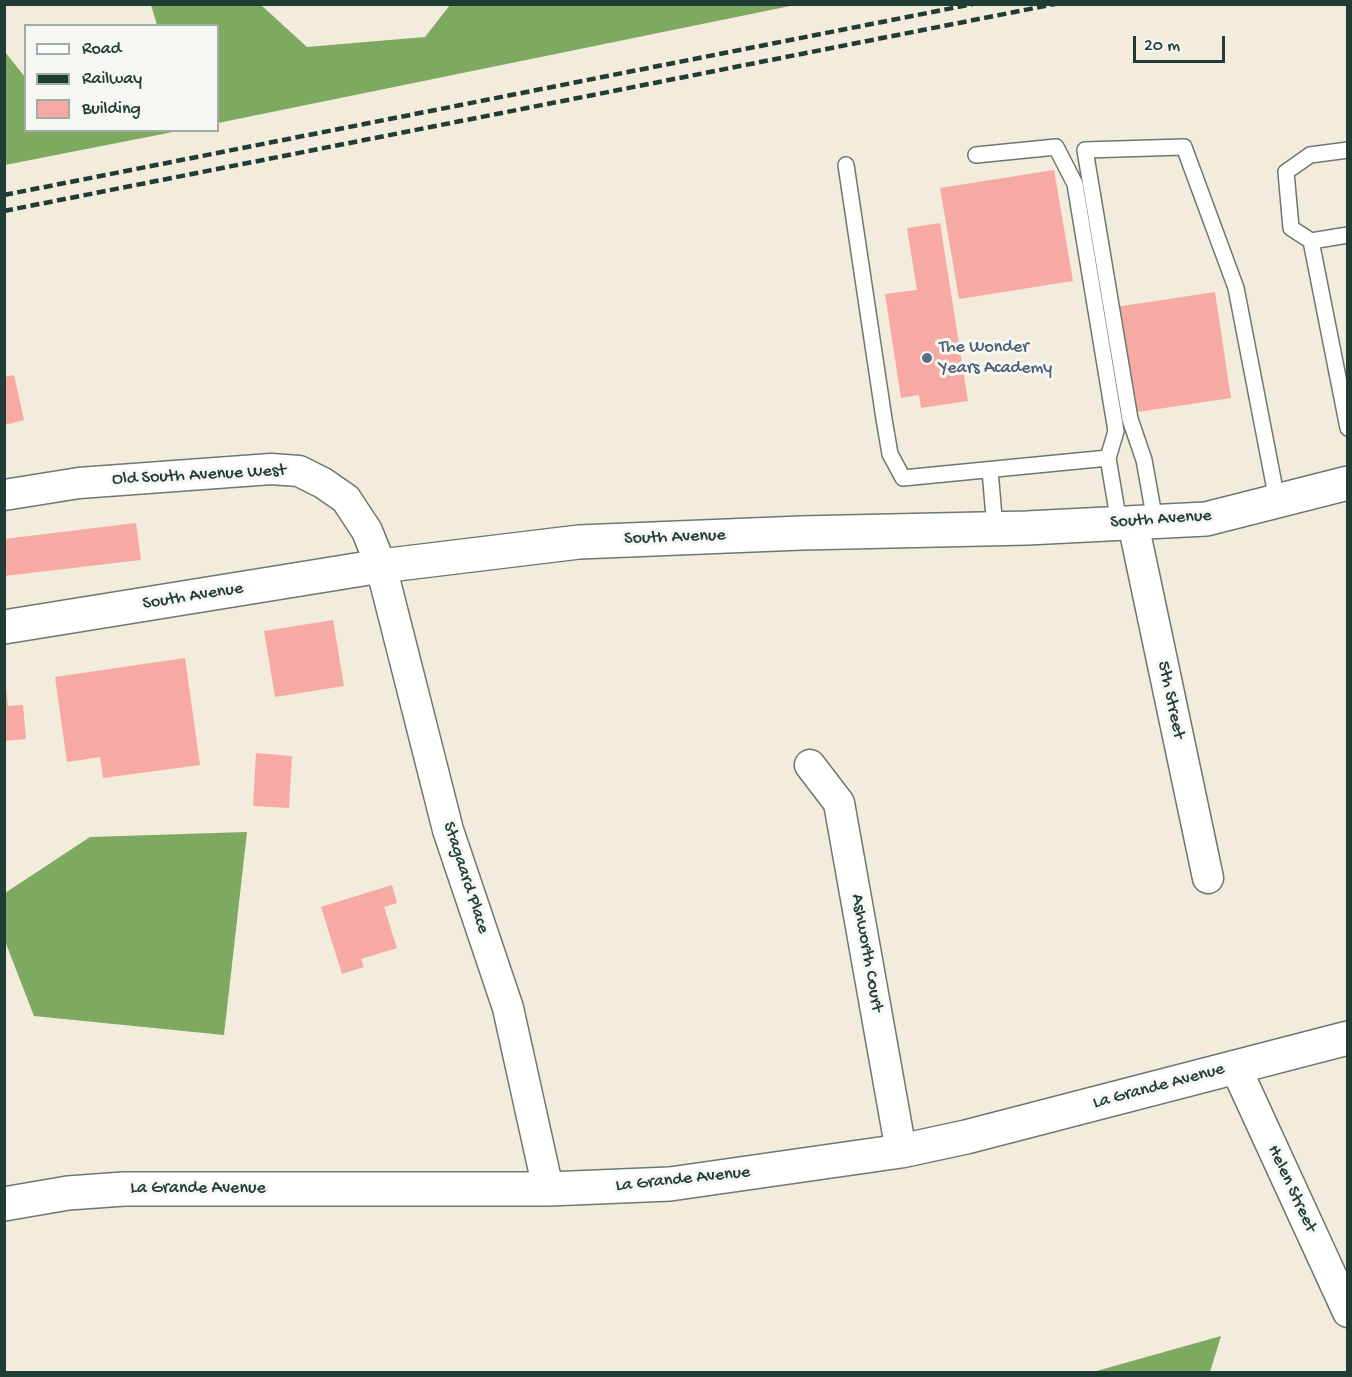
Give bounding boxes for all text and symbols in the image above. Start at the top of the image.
legend [24,24,219,132]
scale bar [1136,24,1228,62]
text: 20 m [1144,36,1180,57]
text: Road [82,39,121,60]
text: Railway [82,69,142,90]
text: Building [82,99,141,120]
place label: The Wonder Years Academy [939,337,1052,380]
marker: The Wonder Years Academy [920,351,934,365]
street label: Old South Avenue West [112,461,286,491]
street label: South Avenue [1110,506,1212,534]
street label: South Avenue [624,525,726,551]
street label: South Avenue [141,578,245,616]
street label: 5th Street [1151,659,1189,741]
street label: Stagaard Place [437,819,493,937]
street label: Ashworth Court [845,892,887,1014]
street label: La Grande Avenue [1091,1059,1227,1115]
street label: Helen Street [1261,1142,1321,1236]
street label: La Grande Avenue [615,1162,751,1198]
street label: La Grande Avenue [130,1178,266,1200]

